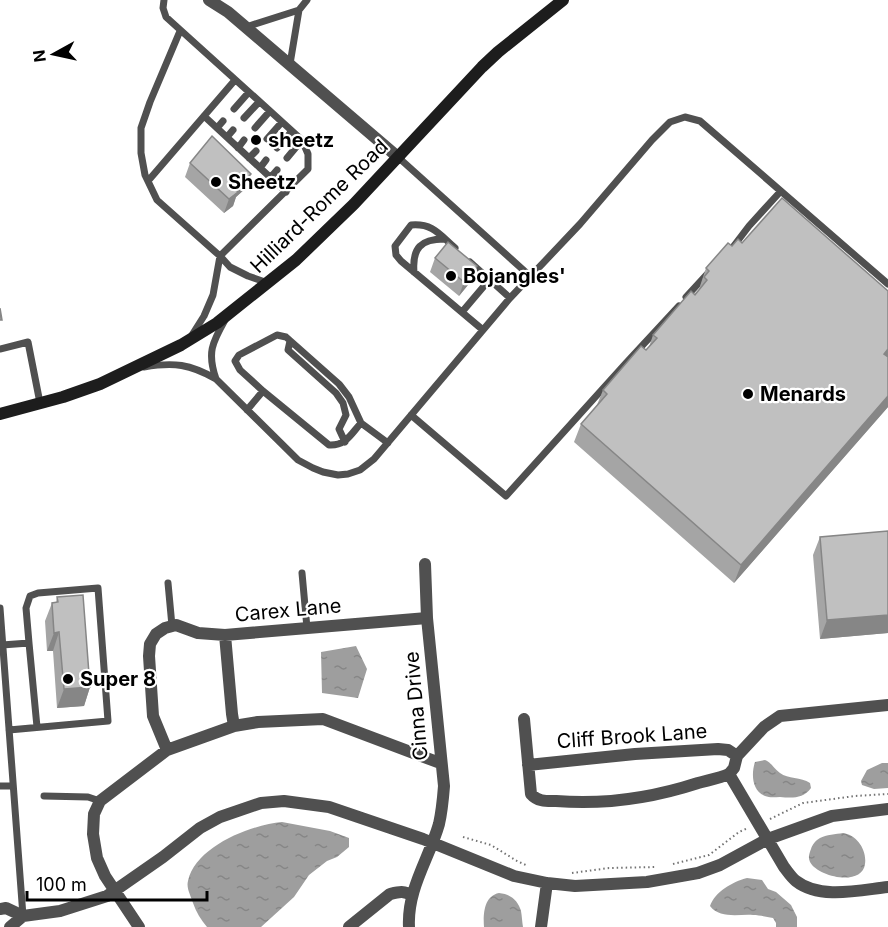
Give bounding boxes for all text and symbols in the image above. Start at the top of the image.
north arrow [24,24,84,84]
text: N [28,49,50,64]
place label: sheetz [268,128,334,152]
marker: sheetz [249,133,263,147]
street label: Hilliard-Rome Road [245,134,393,278]
place label: Sheetz [228,170,296,194]
marker: Sheetz [209,175,223,189]
place label: Bojangles' [463,264,566,288]
marker: Bojangles' [444,269,458,283]
place label: Menards [760,382,846,406]
marker: Menards [741,387,755,401]
street label: Carex Lane [234,593,342,627]
street label: Cinna Drive [399,650,433,762]
place label: Super 8 [80,667,156,691]
marker: Super 8 [61,672,75,686]
street label: Cliff Brook Lane [556,719,708,753]
scale bar [27,864,207,902]
text: 100 m [36,874,87,895]

